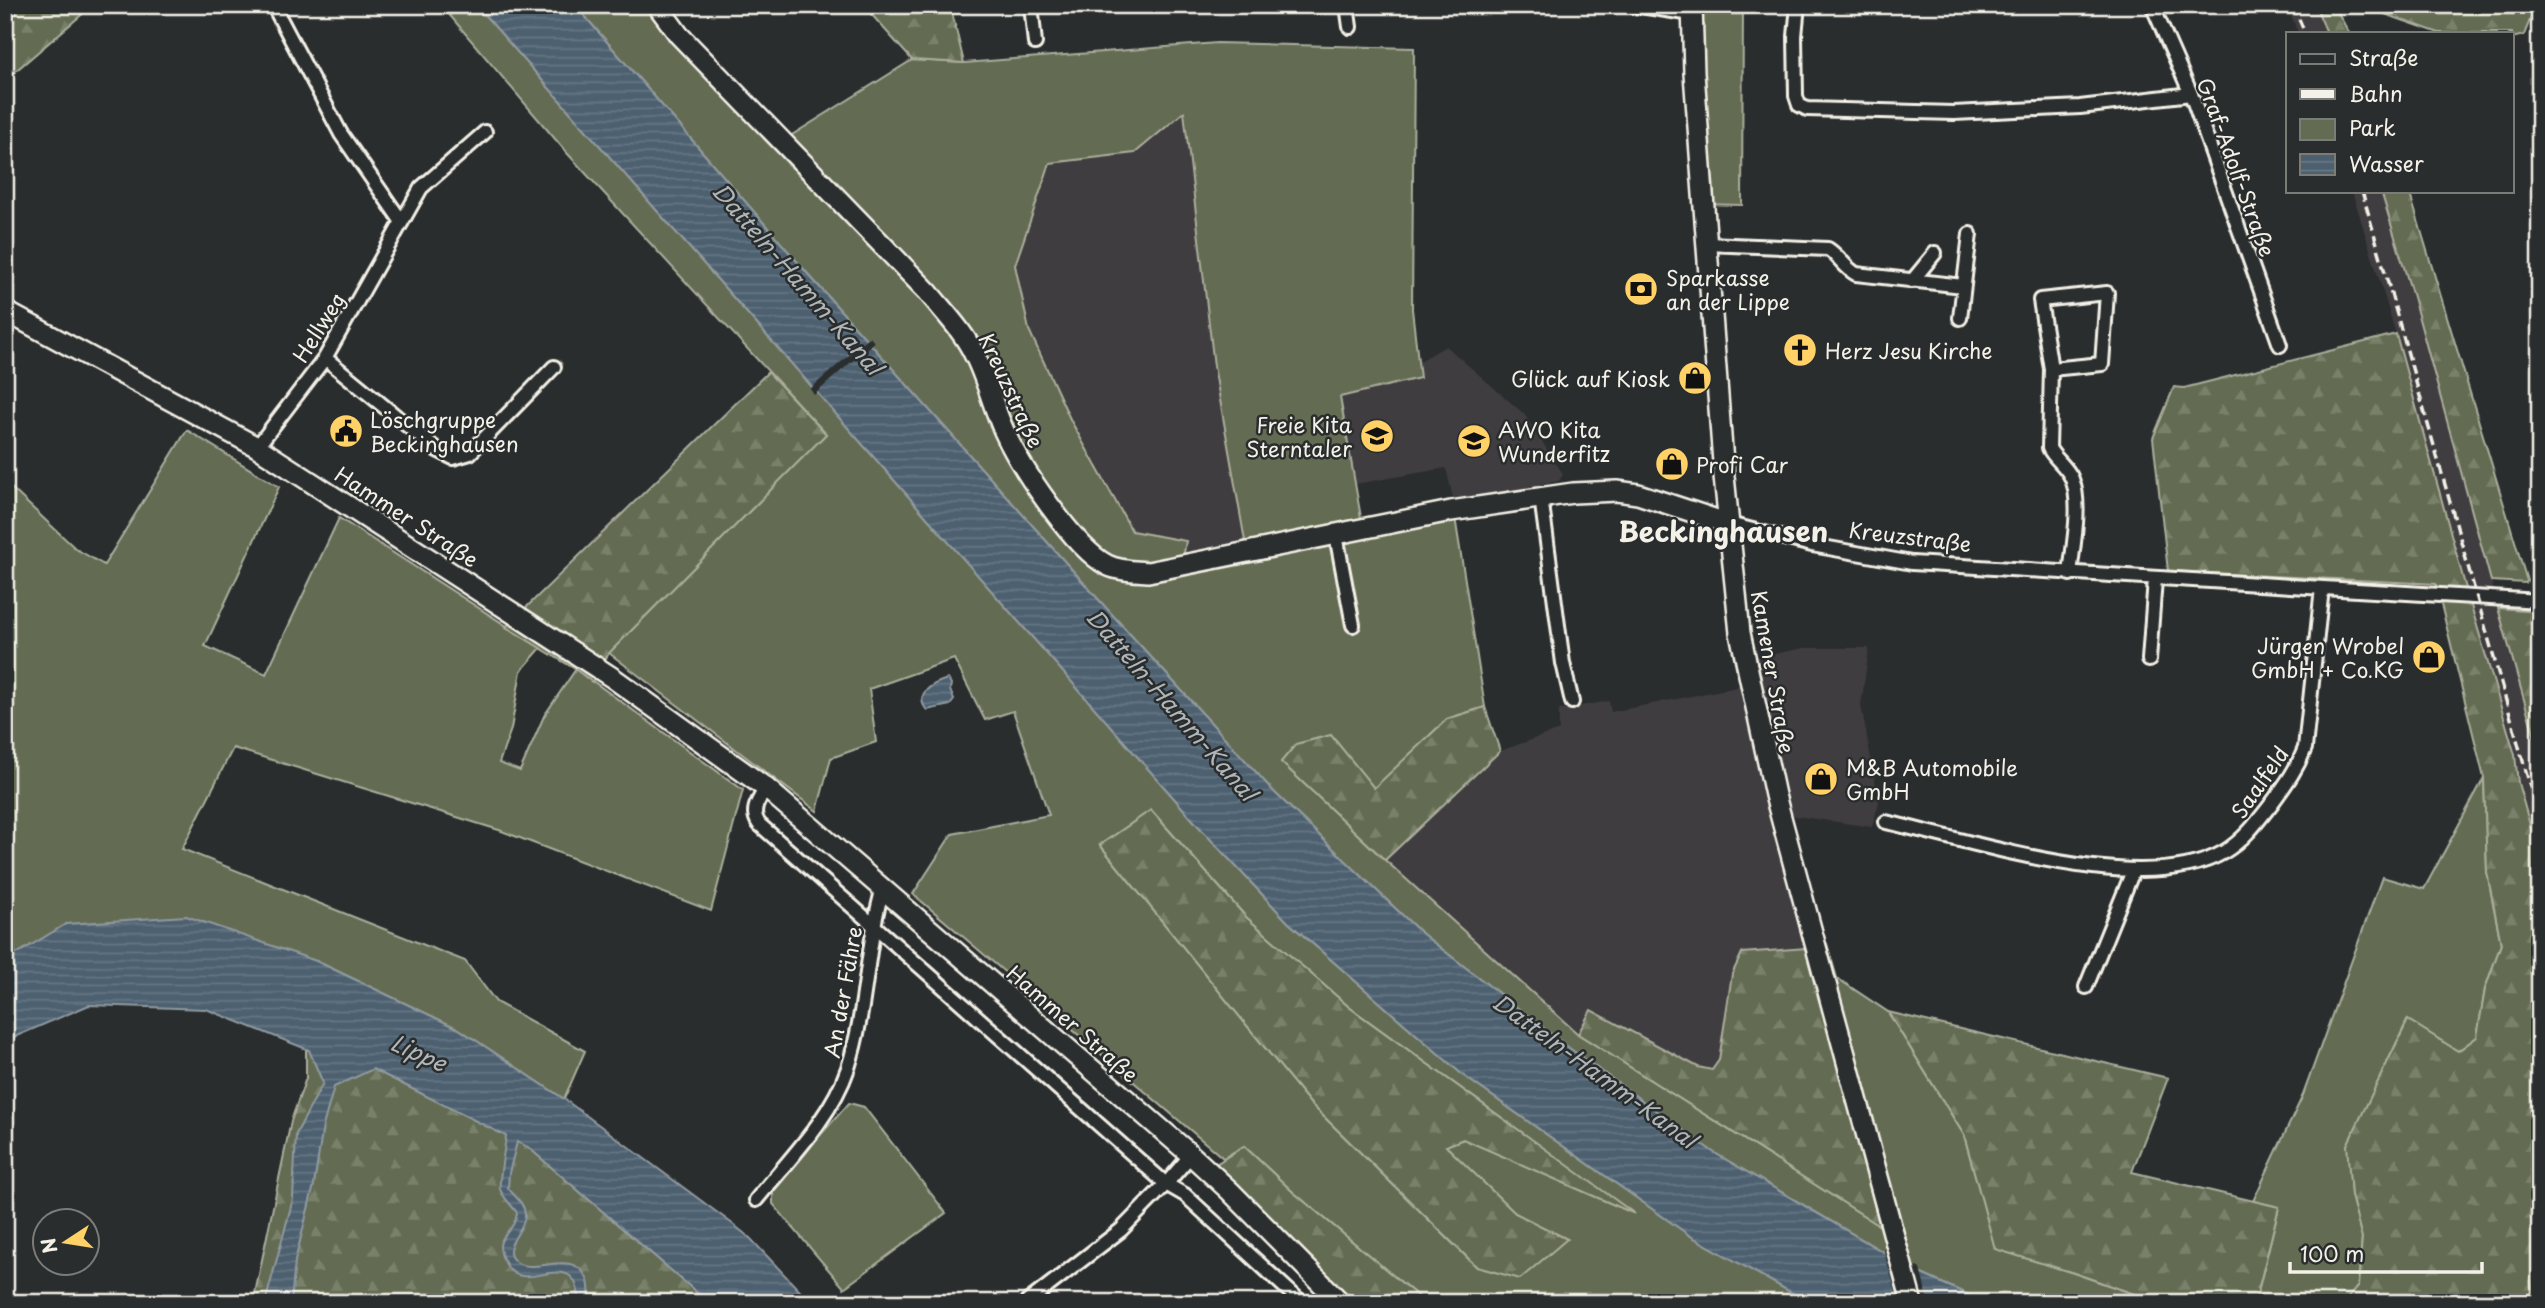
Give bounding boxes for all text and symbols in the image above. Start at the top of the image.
legend [2286,32,2514,192]
text: Straße [2349,41,2418,73]
street label: Graf-Adolf-Straße [2190,73,2284,261]
text: Bahn [2349,77,2403,109]
text: Park [2349,111,2396,143]
text: Wasser [2349,147,2424,179]
water label: Datteln-Hamm-Kanal [704,174,894,385]
place label: Sparkasse an der Lippe [1666,261,1790,317]
bank icon: Sparkasse an der Lippe [1622,270,1660,308]
street label: Hellweg [284,285,352,369]
street label: Kreuzstraße [971,327,1053,453]
church icon: Herz Jesu Kirche [1781,331,1819,369]
place label: Herz Jesu Kirche [1825,334,1992,366]
shop icon: Glück auf Kiosk [1676,359,1714,397]
place label: Glück auf Kiosk [1511,362,1670,394]
place label: Löschgruppe Beckinghausen [370,403,519,459]
place label: Freie Kita Sterntaler [1246,408,1353,464]
public building icon: Löschgruppe Beckinghausen [327,412,365,450]
place label: AWO Kita Wunderfitz [1498,413,1610,469]
school or university icon: Freie Kita Sterntaler [1358,417,1396,455]
school or university icon: AWO Kita Wunderfitz [1455,422,1493,460]
shop icon: Profi Car [1653,445,1691,483]
place label: Profi Car [1696,448,1789,480]
street label: Hammer Straße [329,458,485,574]
district label: Beckinghausen [1618,509,1828,552]
street label: Kreuzstraße [1847,513,1973,559]
street label: Kamener Straße [1744,588,1804,756]
water label: Datteln-Hamm-Kanal [1078,600,1268,811]
place label: Jürgen Wrobel GmbH + Co.KG [2251,629,2404,685]
shop icon: Jürgen Wrobel GmbH + Co.KG [2410,638,2448,676]
street label: Saalfeld [2222,739,2296,825]
place label: M&B Automobile GmbH [1846,751,2018,807]
shop icon: M&B Automobile GmbH [1802,760,1840,798]
street label: An der Fähre [815,924,869,1060]
street label: Hammer Straße [1000,957,1146,1089]
water label: Datteln-Hamm-Kanal [1486,984,1707,1158]
water label: Lippe [386,1024,454,1080]
north arrow [32,1206,102,1276]
scale bar [2290,1231,2482,1275]
text: N [33,1235,64,1256]
text: 100 m [2300,1237,2364,1269]

